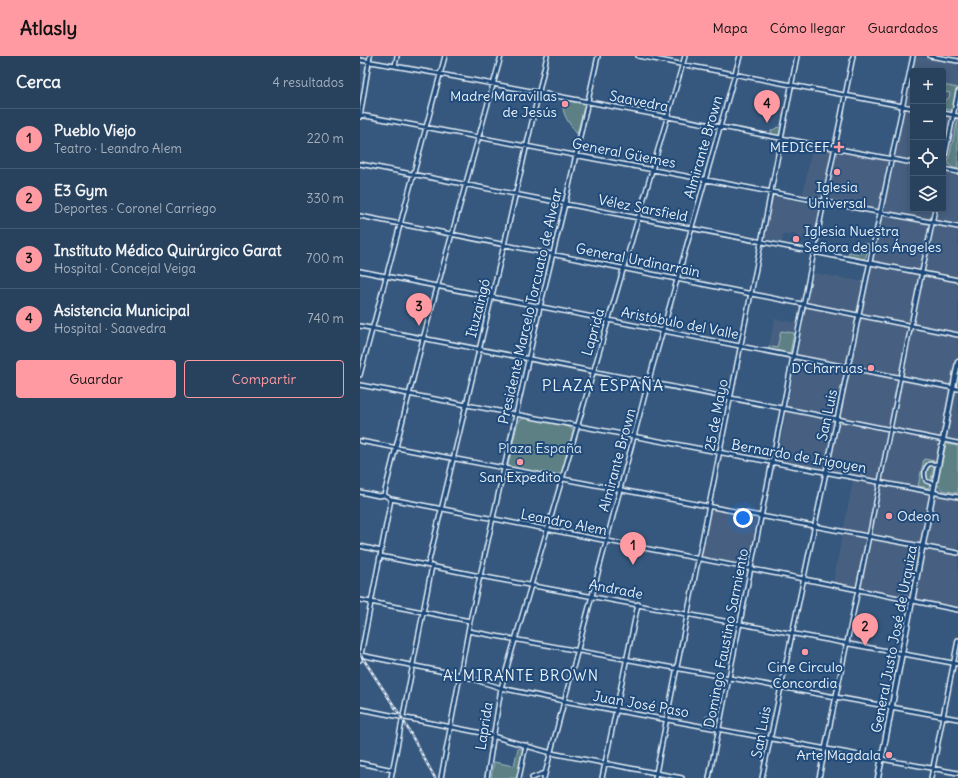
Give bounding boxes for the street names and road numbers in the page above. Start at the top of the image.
street label: Saavedra [608,86,670,116]
street label: Almirante Brown [680,93,726,201]
street label: General Güemes [571,134,677,172]
street label: Presidente Marcelo Torcuato de Alvear [494,186,566,426]
street label: Vélez Sarsfield [597,190,689,226]
street label: General Urdinarrain [574,239,702,281]
street label: Ituzaingó [462,277,494,339]
street label: Aristóbulo del Valle [620,303,740,343]
street label: Laprida [578,306,608,358]
street label: 25 de Mayo [700,377,732,453]
street label: San Luis [813,388,841,442]
street label: Almirante Brown [595,406,639,514]
street label: Bernardo de Irigoyen [730,435,868,477]
street label: Leandro Alem [519,505,609,539]
street label: General Justo José de Urquiza [867,544,921,734]
street label: Domingo Faustino Sarmiento [700,547,752,729]
street label: Andrade [588,575,644,603]
street label: Juan José Paso [592,687,691,721]
street label: Laprida [471,701,497,751]
street label: San Luis [747,705,775,759]

